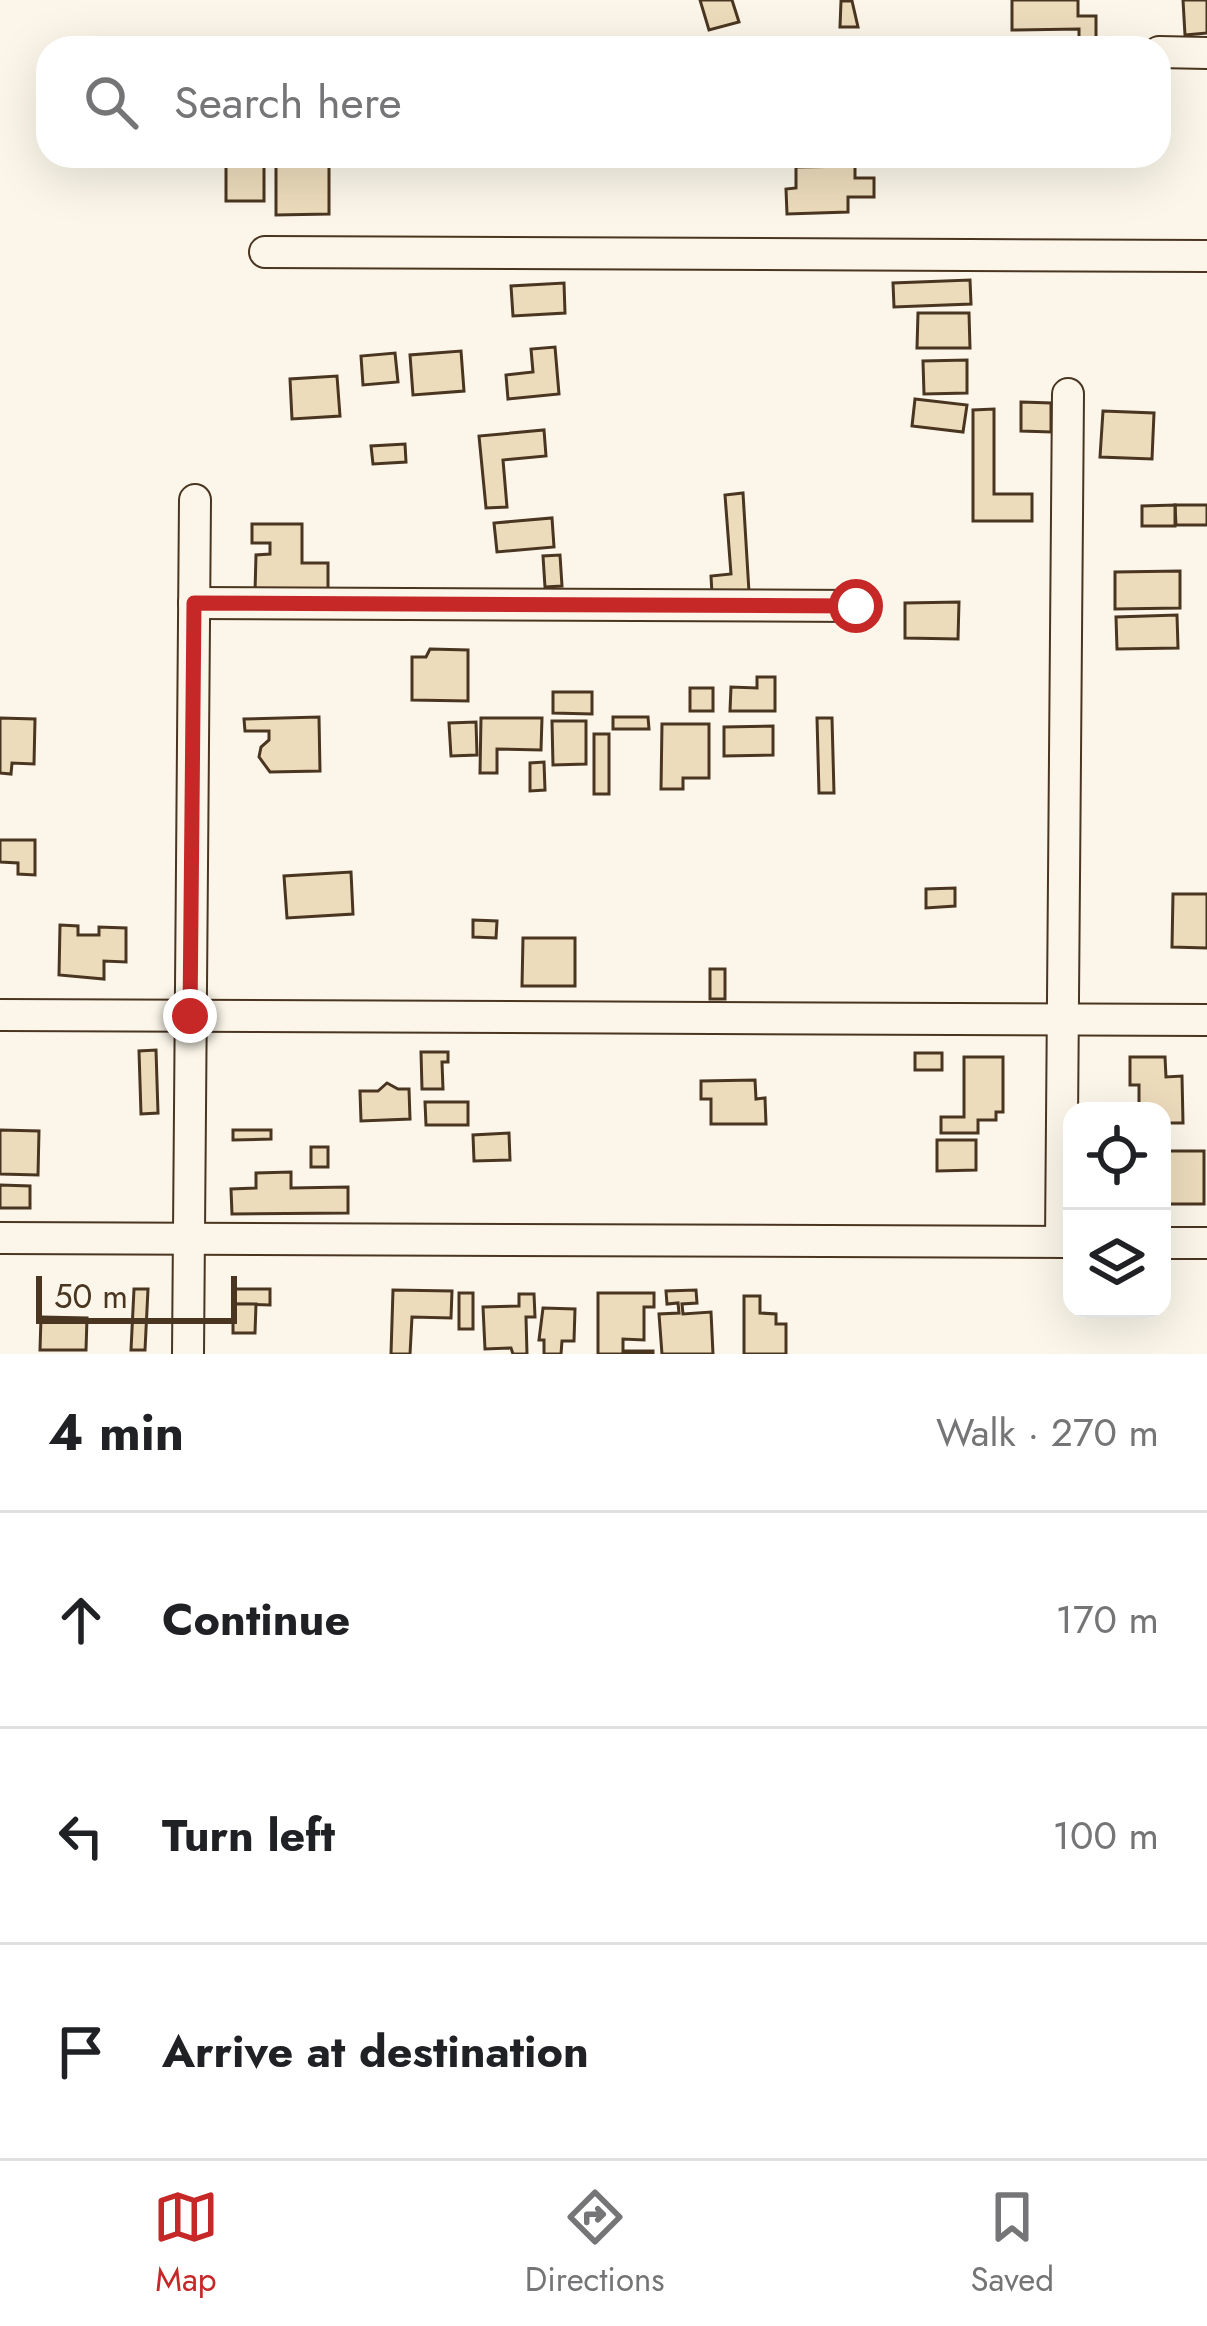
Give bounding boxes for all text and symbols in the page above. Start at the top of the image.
search box [36,36,1171,168]
icon: search [78,69,144,135]
text: Search here [174,70,402,135]
route start [829,579,883,633]
route end [163,989,217,1043]
map controls [1063,1102,1171,1318]
button: locate [1063,1102,1171,1210]
button: layers [1063,1210,1171,1318]
scale bar [36,1270,237,1323]
text: 50 m [54,1273,128,1320]
text: 4 min [48,1395,184,1469]
text: Walk · 270 m [936,1404,1159,1461]
icon: ahead [48,1587,114,1653]
text: Continue [162,1587,350,1652]
text: 170 m [1055,1591,1159,1648]
icon: left [48,1803,114,1869]
text: Turn left [162,1803,335,1868]
text: 100 m [1053,1807,1159,1864]
icon: arrive [48,2019,114,2085]
text: Arrive at destination [162,2019,589,2084]
tab: Map [153,2184,219,2303]
tab: Directions [525,2184,665,2303]
tab: Saved [970,2184,1054,2303]

